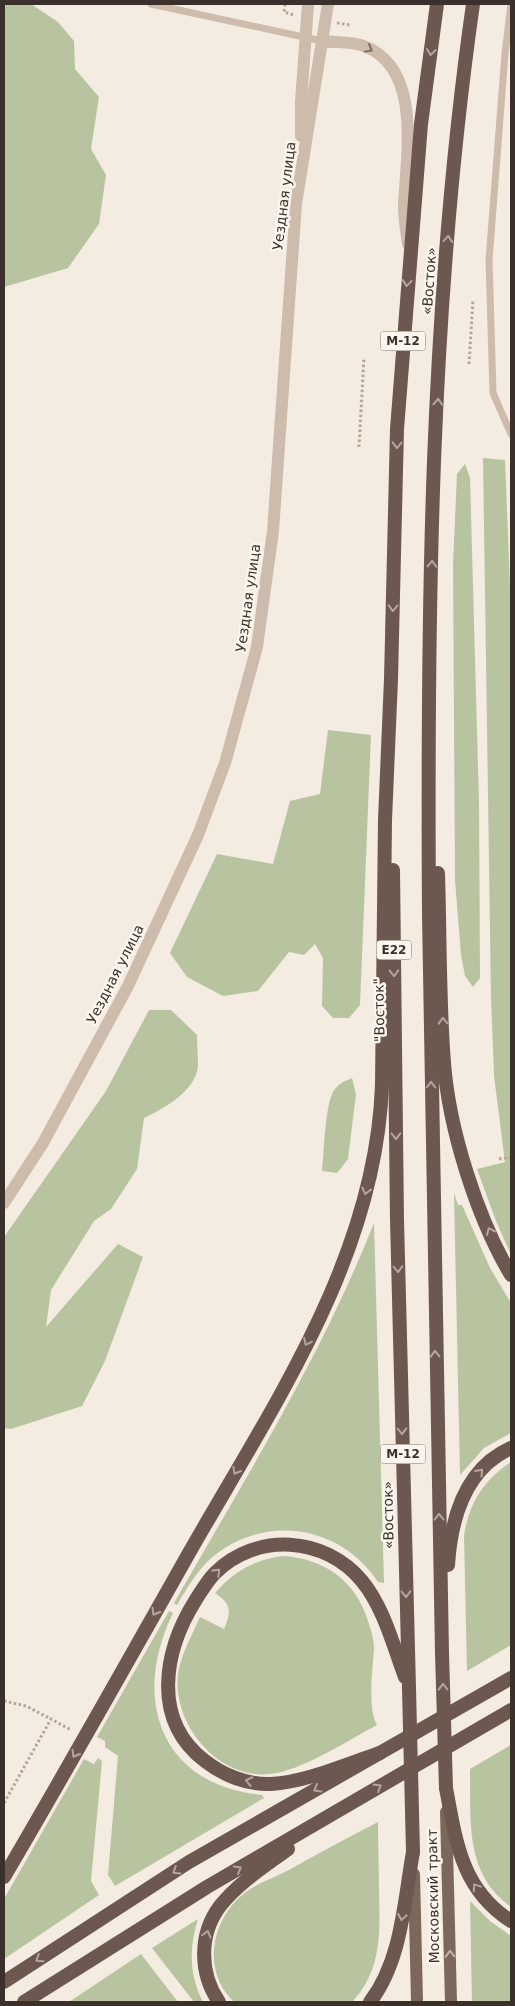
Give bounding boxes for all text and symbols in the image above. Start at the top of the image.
one-way arrow [364,43,373,53]
one-way arrow [426,48,437,56]
street label: Уездная улица [269,141,299,251]
one-way arrow [443,235,454,243]
street label: «Восток» [419,246,439,316]
one-way arrow [402,280,413,288]
road number: М-12 [380,332,426,351]
one-way arrow [432,397,443,405]
one-way arrow [392,442,402,450]
street label: Уездная улица [232,543,264,653]
one-way arrow [426,560,437,568]
one-way arrow [388,604,398,612]
street label: Уездная улица [83,922,147,1026]
road number: E22 [376,940,412,960]
one-way arrow [389,969,400,977]
street label: "Восток" [370,978,388,1042]
one-way arrow [438,1017,448,1025]
one-way arrow [426,1080,436,1088]
one-way arrow [391,1132,401,1140]
one-way arrow [361,1187,372,1196]
one-way arrow [486,1228,496,1237]
one-way arrow [393,1266,403,1273]
one-way arrow [303,1337,313,1346]
one-way arrow [430,1350,440,1358]
one-way arrow [397,1428,408,1436]
road number: М-12 [380,1445,426,1464]
one-way arrow [232,1466,242,1475]
one-way arrow [474,1469,483,1478]
street label: «Восток» [379,1481,397,1549]
one-way arrow [434,1513,444,1520]
one-way arrow [212,1569,221,1578]
one-way arrow [401,1590,412,1598]
one-way arrow [152,1607,162,1616]
one-way arrow [438,1683,448,1690]
one-way arrow [71,1748,81,1757]
one-way arrow [244,1777,253,1787]
one-way arrow [313,1783,322,1793]
one-way arrow [373,1784,382,1794]
street label: Московский тракт [424,1829,442,1963]
one-way arrow [172,1864,181,1874]
one-way arrow [232,1866,241,1876]
one-way arrow [473,1884,482,1893]
one-way arrow [397,1913,407,1922]
one-way arrow [202,1930,212,1939]
one-way arrow [444,1949,455,1957]
one-way arrow [36,1953,45,1962]

